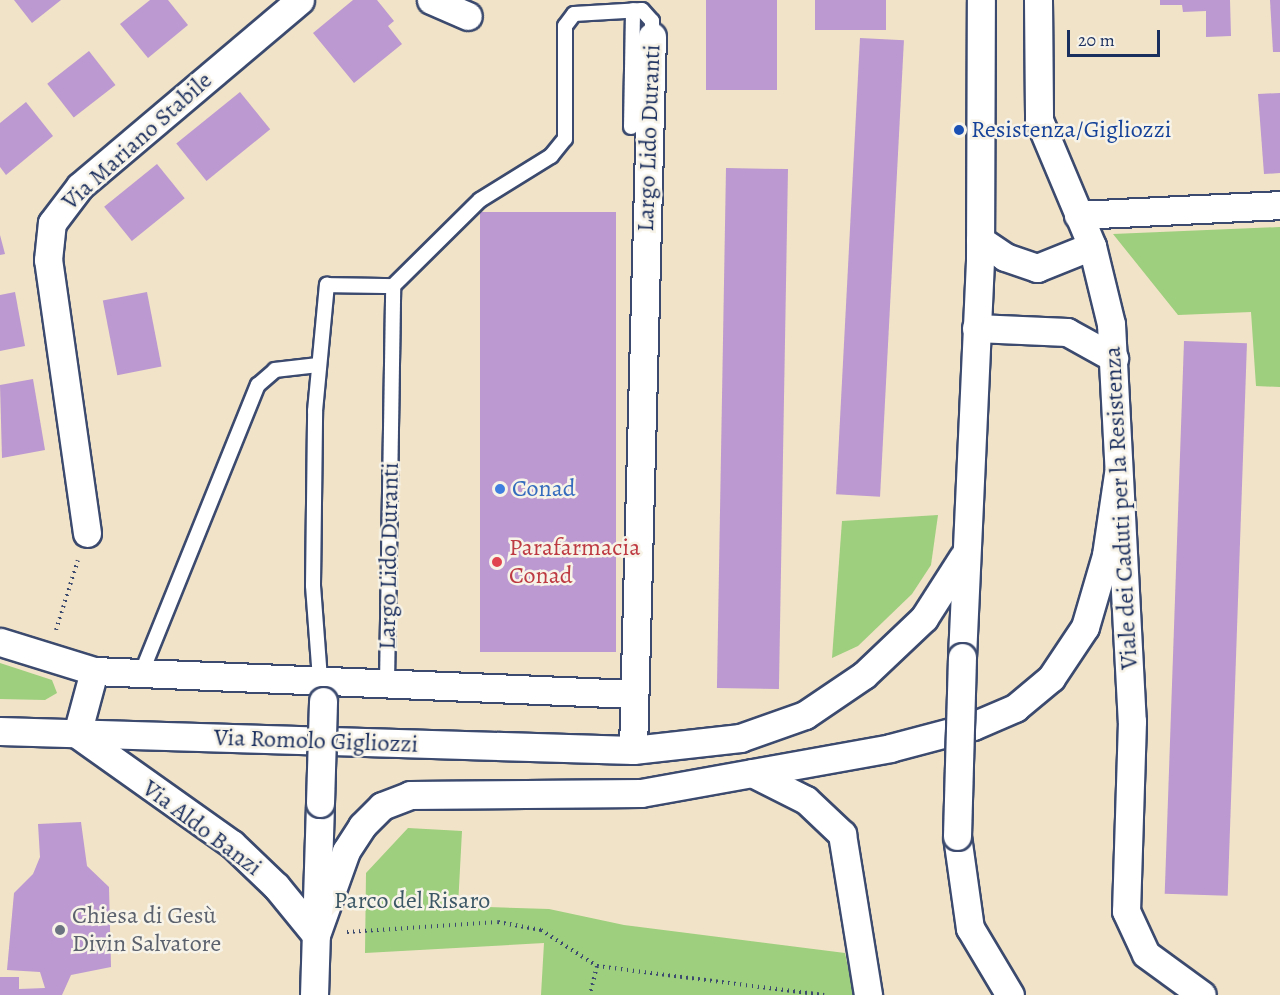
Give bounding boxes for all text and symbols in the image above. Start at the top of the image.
scale bar [1070,18,1163,56]
text: 20 m [1078,28,1115,52]
street label: Largo Lido Duranti [631,44,667,232]
street label: Via Mariano Stabile [56,66,218,216]
place label: Resistenza/Gigliozzi [971,116,1171,144]
marker: Resistenza/Gigliozzi [952,123,966,137]
street label: Viale dei Caduti per la Resistenza [1098,346,1144,670]
street label: Largo Lido Duranti [373,462,405,650]
place label: Conad [512,475,576,503]
marker: Conad [493,482,507,496]
place label: Parafarmacia Conad [509,534,640,590]
marker: Parafarmacia Conad [490,555,504,569]
street label: Via Romolo Gigliozzi [213,723,419,759]
street label: Via Aldo Banzi [137,774,267,882]
park label: Parco del Risaro [334,887,490,915]
place label: Chiesa di Gesù Divin Salvatore [72,902,221,958]
marker: Chiesa di Gesù Divin Salvatore [53,923,67,937]

